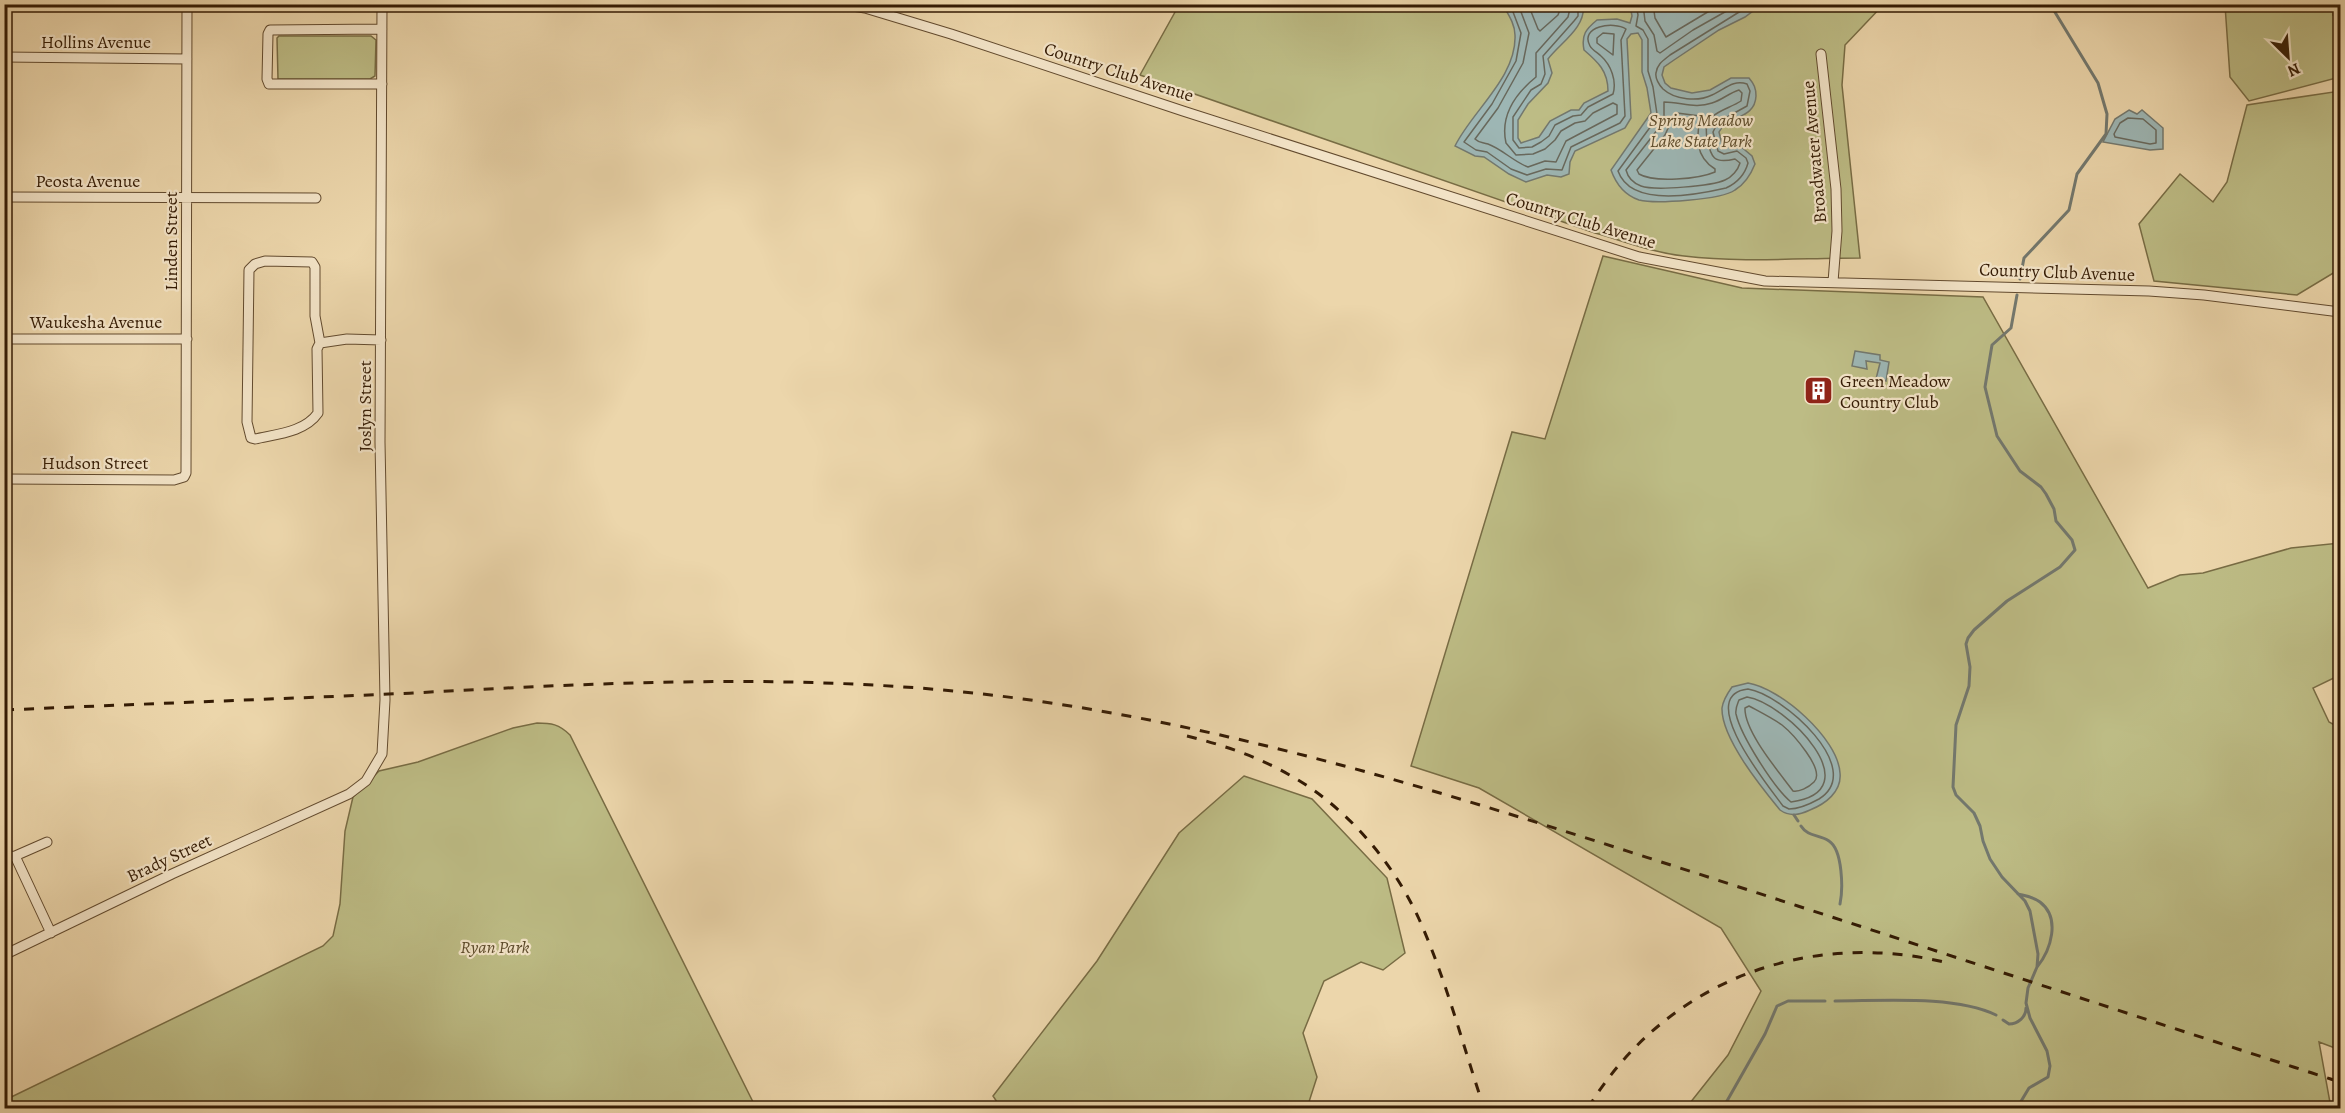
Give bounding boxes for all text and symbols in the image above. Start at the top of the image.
north arrow [2258,27,2318,87]
street label: Hollins Avenue [41,30,151,54]
street label: Country Club Avenue [1041,37,1197,107]
text: N [2284,57,2304,82]
street label: Broadwater Avenue [1796,80,1832,224]
park label: Spring Meadow Lake State Park [1649,108,1754,153]
street label: Peosta Avenue [36,169,140,193]
street label: Country Club Avenue [1503,186,1659,254]
street label: Linden Street [159,191,183,291]
street label: Country Club Avenue [1979,257,2135,287]
street label: Waukesha Avenue [29,310,162,334]
street label: Joslyn Street [353,360,377,452]
place label: Green Meadow Country Club [1840,369,1951,414]
building icon: Green Meadow Country Club [1803,375,1835,407]
street label: Hudson Street [42,451,148,475]
street label: Brady Street [123,828,215,888]
park label: Ryan Park [460,935,530,959]

